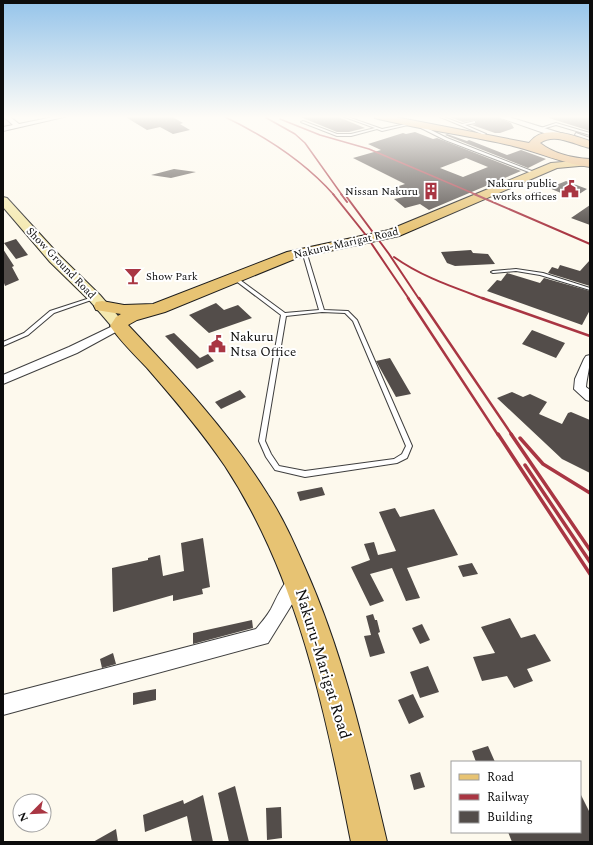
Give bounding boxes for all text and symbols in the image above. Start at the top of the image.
place label: Nakuru public works offices [487,175,557,205]
public building icon: Nakuru public works offices [560,179,580,199]
building icon: Nissan Nakuru [421,181,441,201]
place label: Nissan Nakuru [345,183,418,200]
street label: Show Ground Road [22,223,100,303]
street label: Nakuru-Marigat Road [292,223,400,263]
bar icon: Show Park [123,266,143,286]
place label: Show Park [146,268,198,285]
place label: Nakuru Ntsa Office [230,327,296,362]
public building icon: Nakuru Ntsa Office [207,334,227,354]
street label: Nakuru-Marigat Road [289,586,357,742]
legend [451,761,581,833]
text: Road [487,768,514,787]
text: Railway [487,788,530,807]
north arrow [12,793,52,833]
text: Building [487,808,533,827]
text: N [14,809,33,824]

